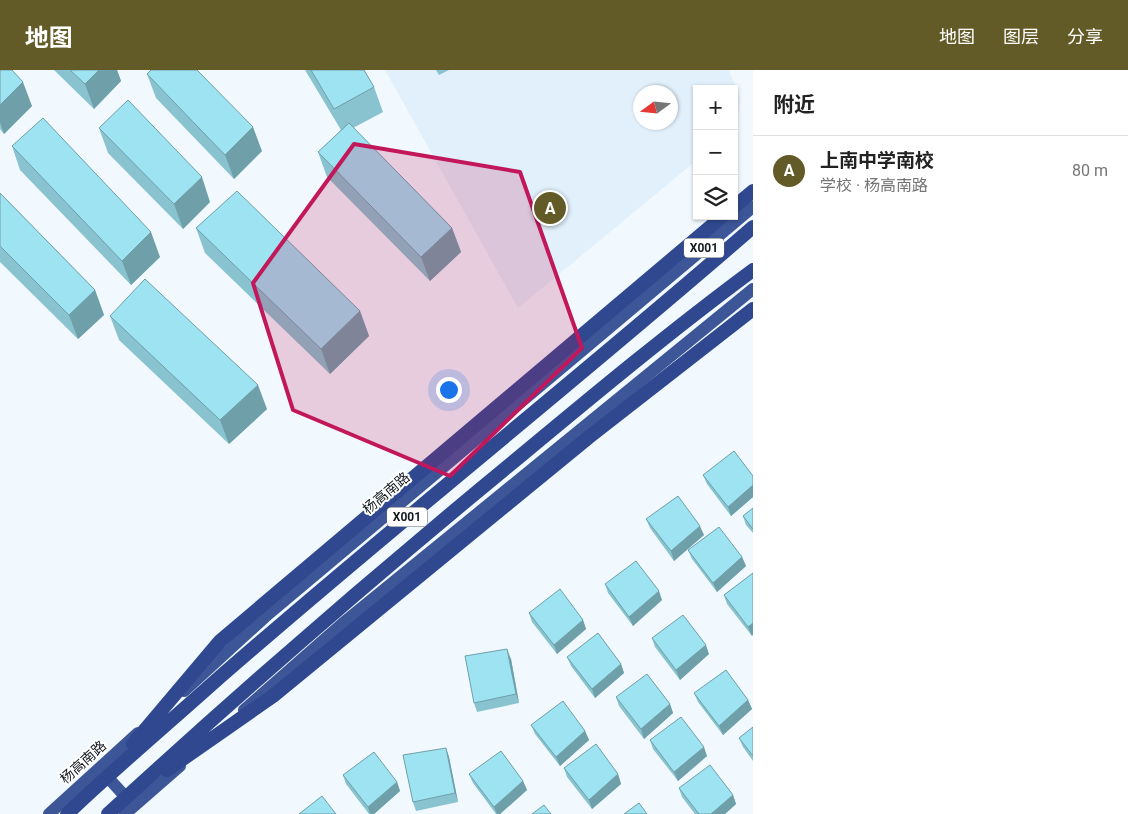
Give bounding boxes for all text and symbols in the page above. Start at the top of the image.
text: 地图 [25,24,73,52]
text: 地图 [939,26,975,47]
text: 图层 [1003,26,1039,47]
text: 分享 [1067,26,1103,47]
north arrow [633,85,678,130]
map controls [693,85,738,220]
button: + [693,85,738,130]
text: 附近 [773,93,815,117]
button: − [693,130,738,175]
text: 上南中学南校 [820,149,934,172]
text: A [784,161,794,180]
text: 80 m [1072,161,1108,180]
button: layers [693,175,738,220]
text: 学校 · 杨高南路 [820,176,928,195]
pin: A [534,189,566,227]
road number: X001 [684,238,724,258]
your location [436,377,462,403]
street label: 杨高南路 [359,469,413,517]
road number: X001 [387,508,427,527]
street label: 杨高南路 [57,737,109,787]

